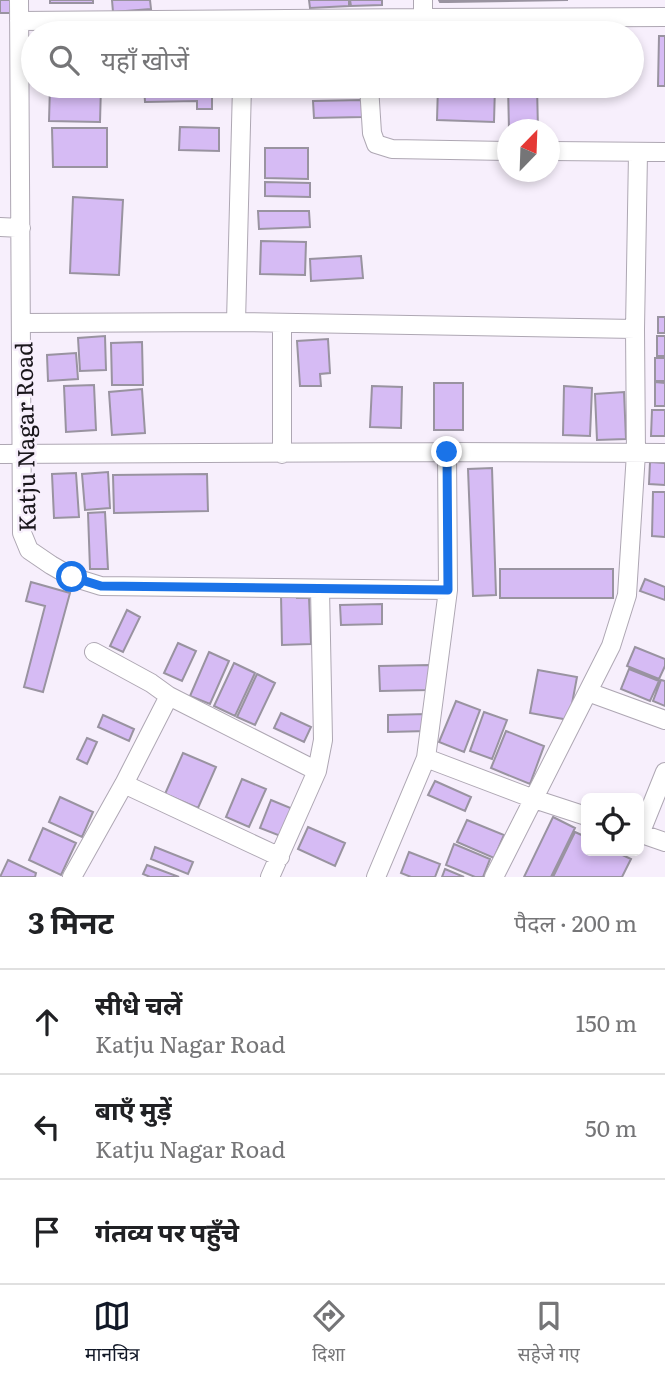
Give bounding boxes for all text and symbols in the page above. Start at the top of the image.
search box [21,21,644,98]
text: यहाँ खोजें [101,39,189,78]
icon: search [45,41,83,79]
north arrow [497,119,560,182]
street label: Katju Nagar Road [5,341,43,533]
route end [431,436,462,467]
route start [56,561,87,592]
map controls [581,793,644,856]
button: locate [581,793,644,856]
text: 3 मिनट [28,899,114,943]
text: पैदल · 200 m [514,905,637,939]
text: सीधे चलें [95,984,182,1023]
icon: ahead [28,1003,66,1041]
text: 150 m [576,1005,637,1039]
text: Katju Nagar Road [95,1026,286,1060]
text: बाएँ मुड़ें [95,1089,172,1128]
icon: left [28,1108,66,1146]
text: 50 m [585,1110,637,1144]
text: Katju Nagar Road [95,1131,286,1165]
text: गंतव्य पर पहुँचे [95,1211,239,1250]
icon: arrive [28,1213,66,1251]
tab: मानचित्र [85,1297,139,1369]
tab: दिशा [310,1297,348,1369]
tab: सहेजे गए [518,1297,580,1369]

